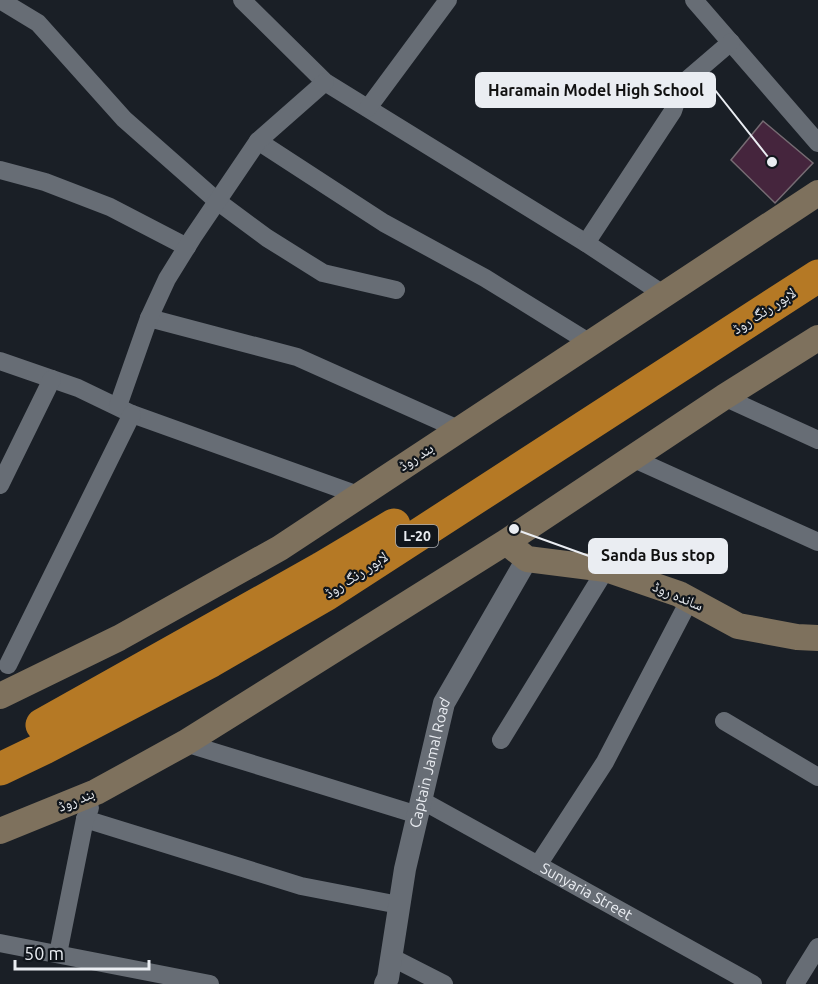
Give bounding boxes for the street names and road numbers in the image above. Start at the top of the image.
street label: لاہور رنگ روڈ [729,284,799,338]
street label: بند روڈ [395,439,437,475]
road number: L-20 [396,525,438,547]
street label: لاہور رنگ روڈ [321,548,391,602]
street label: ساندہ روڈ [650,577,706,615]
street label: Captain Jamal Road [406,694,453,829]
street label: بند روڈ [55,784,97,816]
street label: Sunyaria Street [538,859,635,923]

